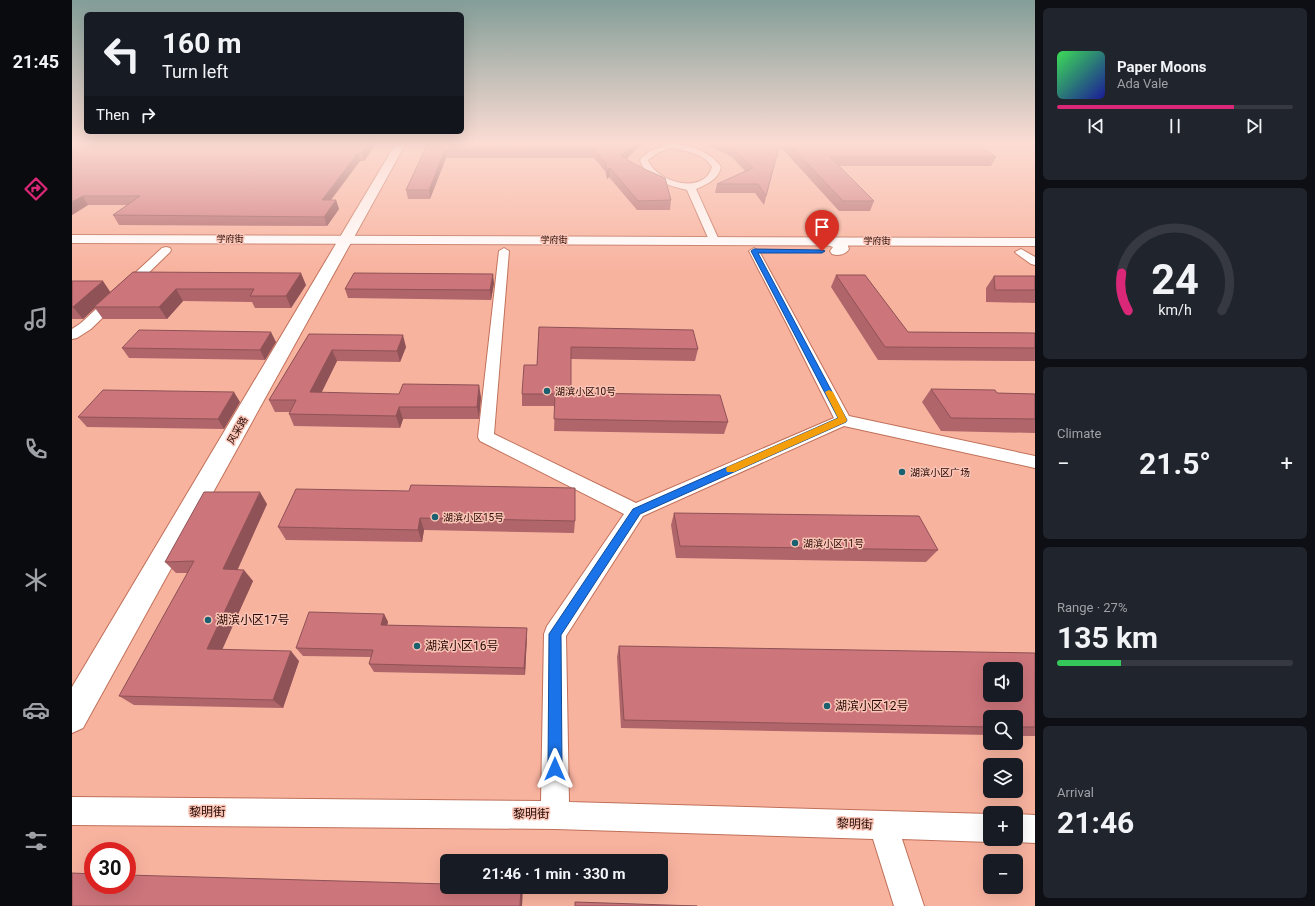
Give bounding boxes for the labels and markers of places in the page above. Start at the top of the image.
pin [805,210,839,251]
marker: 湖滨小区10号 [542,386,552,396]
place label: 湖滨小区10号 [555,386,616,397]
marker: 湖滨小区广场 [897,467,907,477]
place label: 湖滨小区广场 [910,467,970,478]
marker: 湖滨小区15号 [430,512,440,522]
place label: 湖滨小区15号 [443,512,504,523]
marker: 湖滨小区11号 [790,538,800,548]
place label: 湖滨小区11号 [803,538,864,549]
place label: 湖滨小区17号 [216,613,290,627]
marker: 湖滨小区17号 [203,615,213,625]
place label: 湖滨小区16号 [425,639,499,653]
marker: 湖滨小区16号 [412,641,422,651]
place label: 湖滨小区12号 [835,699,909,713]
marker: 湖滨小区12号 [822,701,832,711]

